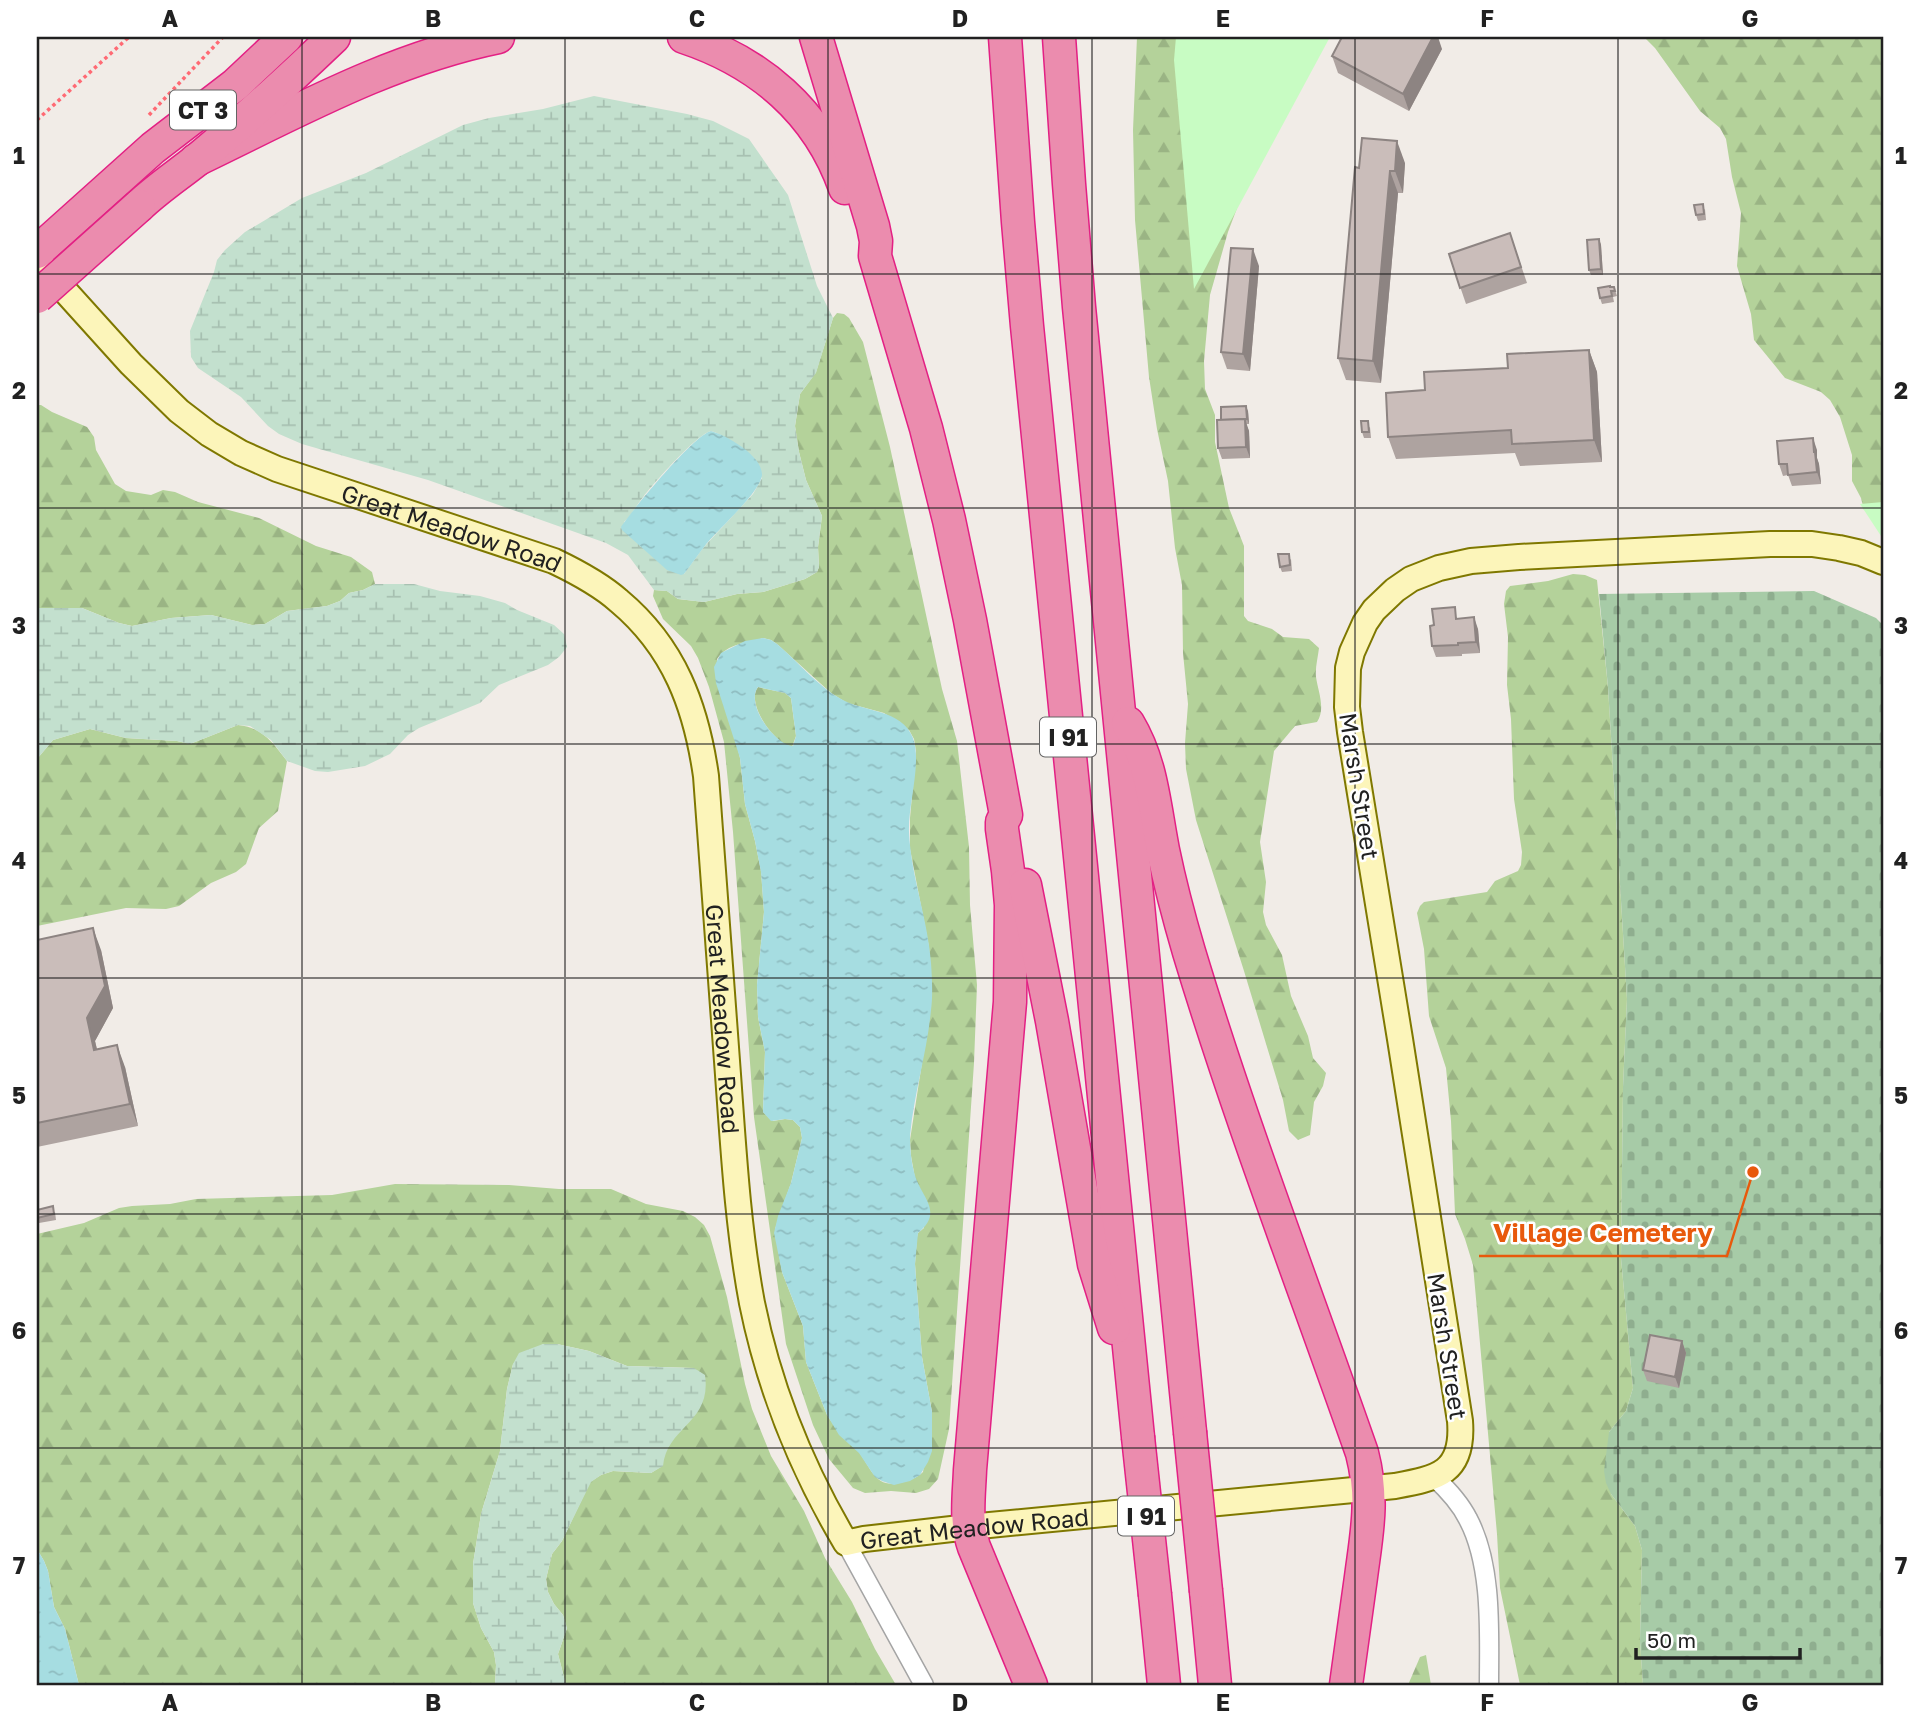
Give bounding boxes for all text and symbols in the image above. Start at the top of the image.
text: A [162,4,179,32]
text: B [425,4,441,32]
text: C [689,4,705,32]
text: D [952,4,968,32]
text: E [1216,4,1230,32]
text: F [1480,4,1494,32]
text: G [1742,4,1758,32]
road number: CT 3 [170,90,236,130]
text: 1 [13,141,25,169]
text: 1 [1895,141,1907,169]
text: 2 [12,376,26,404]
text: 2 [1894,376,1908,404]
street label: Great Meadow Road [338,477,567,577]
text: 3 [12,611,26,639]
text: 3 [1894,611,1908,639]
street label: Marsh Street [1334,711,1386,861]
road number: I 91 [1040,718,1096,757]
text: 4 [12,846,26,874]
text: 4 [1894,846,1908,874]
street label: Great Meadow Road [701,903,747,1135]
text: 5 [12,1081,26,1109]
text: 5 [1894,1081,1908,1109]
callout: Village Cemetery [1479,1209,1727,1256]
text: Village Cemetery [1493,1217,1713,1248]
street label: Marsh Street [1422,1271,1474,1421]
text: 6 [12,1316,26,1344]
text: 6 [1894,1316,1908,1344]
road number: I 91 [1118,1497,1174,1536]
street label: Great Meadow Road [858,1501,1090,1554]
text: 7 [13,1551,25,1579]
text: 7 [1895,1551,1907,1579]
scale bar [1636,1617,1801,1661]
text: 50 m [1647,1627,1696,1653]
text: A [162,1688,179,1716]
text: B [425,1688,441,1716]
text: C [689,1688,705,1716]
text: D [952,1688,968,1716]
text: E [1216,1688,1230,1716]
text: F [1480,1688,1494,1716]
text: G [1742,1688,1758,1716]

